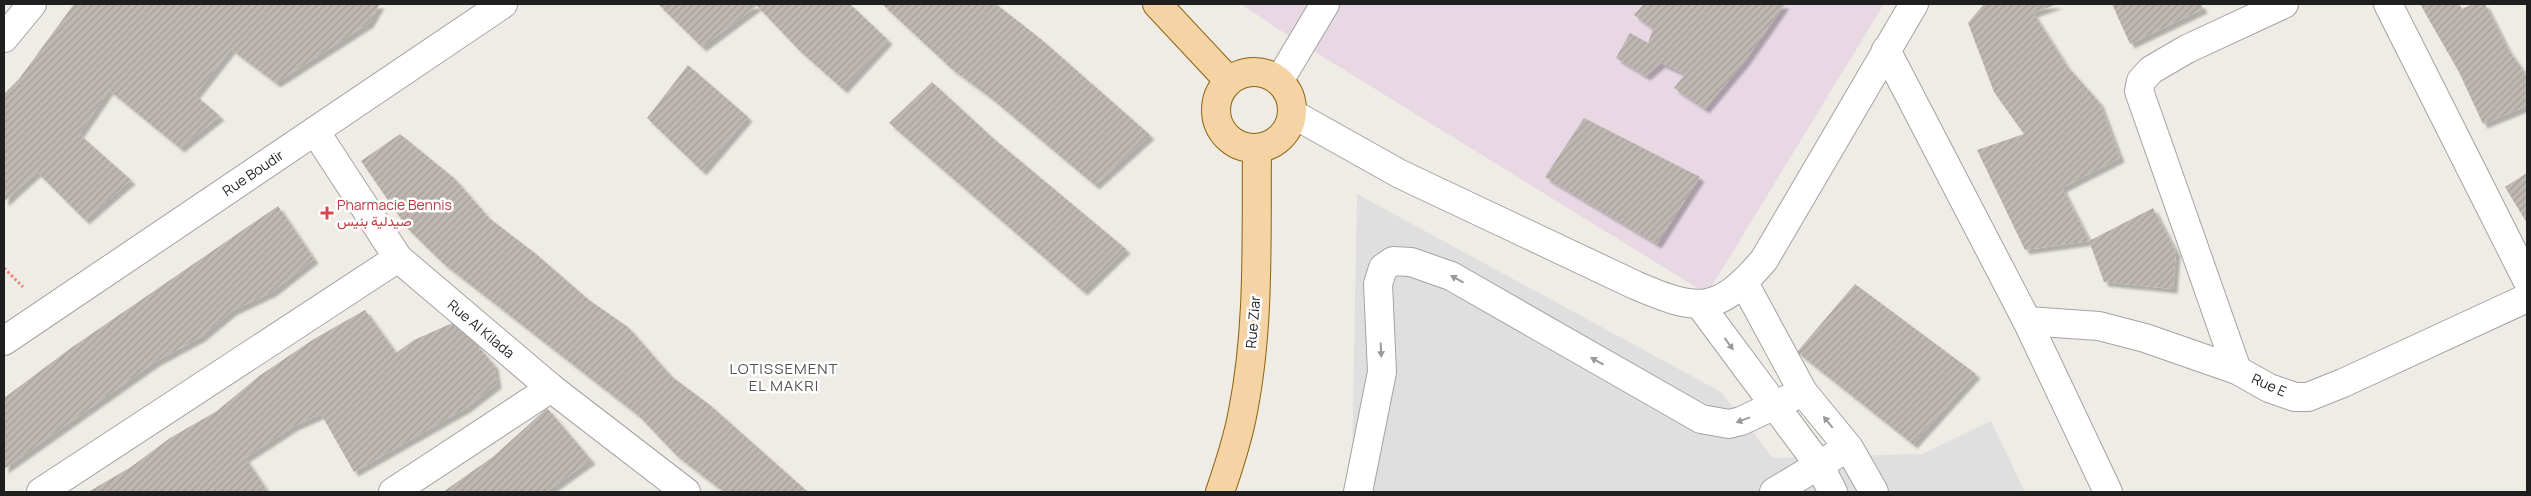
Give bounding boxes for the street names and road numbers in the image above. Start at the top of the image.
street label: Rue Boudir [218,145,287,200]
street label: Rue Al Kilada [444,295,519,362]
street label: Rue Ziar [1241,295,1264,349]
street label: Rue E [2249,369,2290,401]

